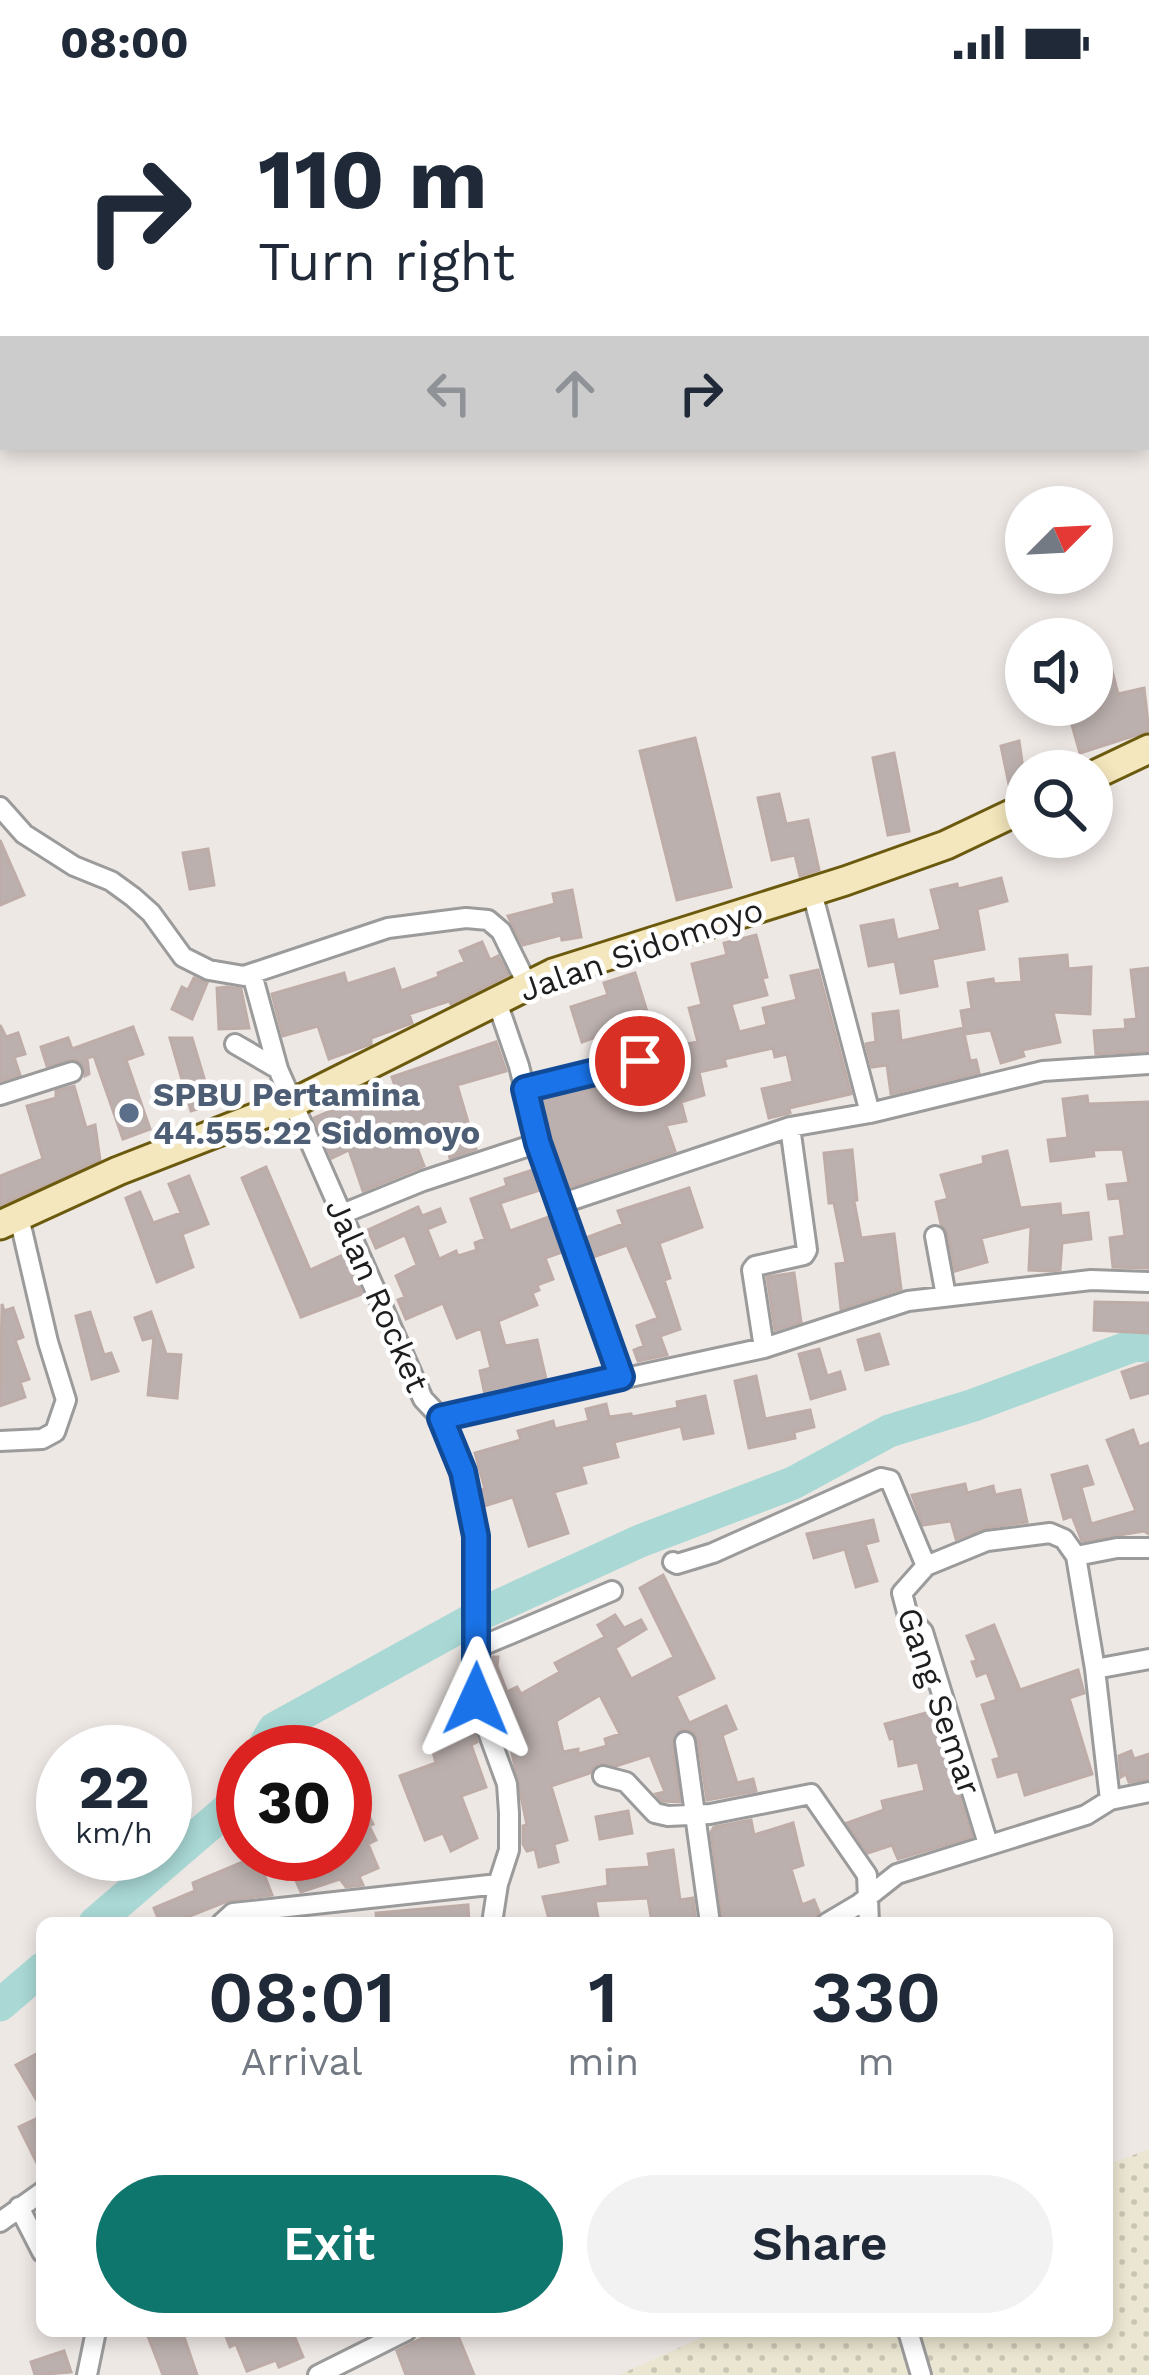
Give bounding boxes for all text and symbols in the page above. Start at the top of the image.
text: 08:00 [60,16,189,69]
text: 110 m [258,130,488,228]
icon: right [60,132,216,288]
text: Turn right [258,230,515,293]
icon: left [416,360,482,426]
icon: ahead [542,360,608,426]
icon: right [668,360,734,426]
north arrow [1005,486,1113,594]
map controls [1005,486,1113,858]
button: sound [1005,618,1113,726]
button: search [1005,750,1113,858]
street label: Jalan Sidomoyo [514,890,768,1009]
pin [589,1010,691,1112]
icon: arrive [607,1028,673,1094]
place label: SPBU Pertamina 44.555.22 Sidomoyo [153,1075,480,1152]
marker: SPBU Pertamina 44.555.22 Sidomoyo [116,1100,142,1126]
street label: Jalan Rocket [318,1193,438,1398]
street label: Gang Semar [889,1602,990,1800]
position arrow [413,1636,539,1762]
speed limit sign: 30 [216,1725,372,1881]
text: 22 [78,1752,150,1823]
text: km/h [75,1815,153,1850]
text: 08:01 [208,1955,396,2039]
text: 1 [588,1955,618,2039]
text: 330 [811,1955,941,2039]
text: Arrival [241,2039,363,2084]
text: min [567,2039,639,2084]
text: m [857,2039,895,2084]
button: Exit [96,2175,563,2313]
button: Share [587,2175,1053,2313]

